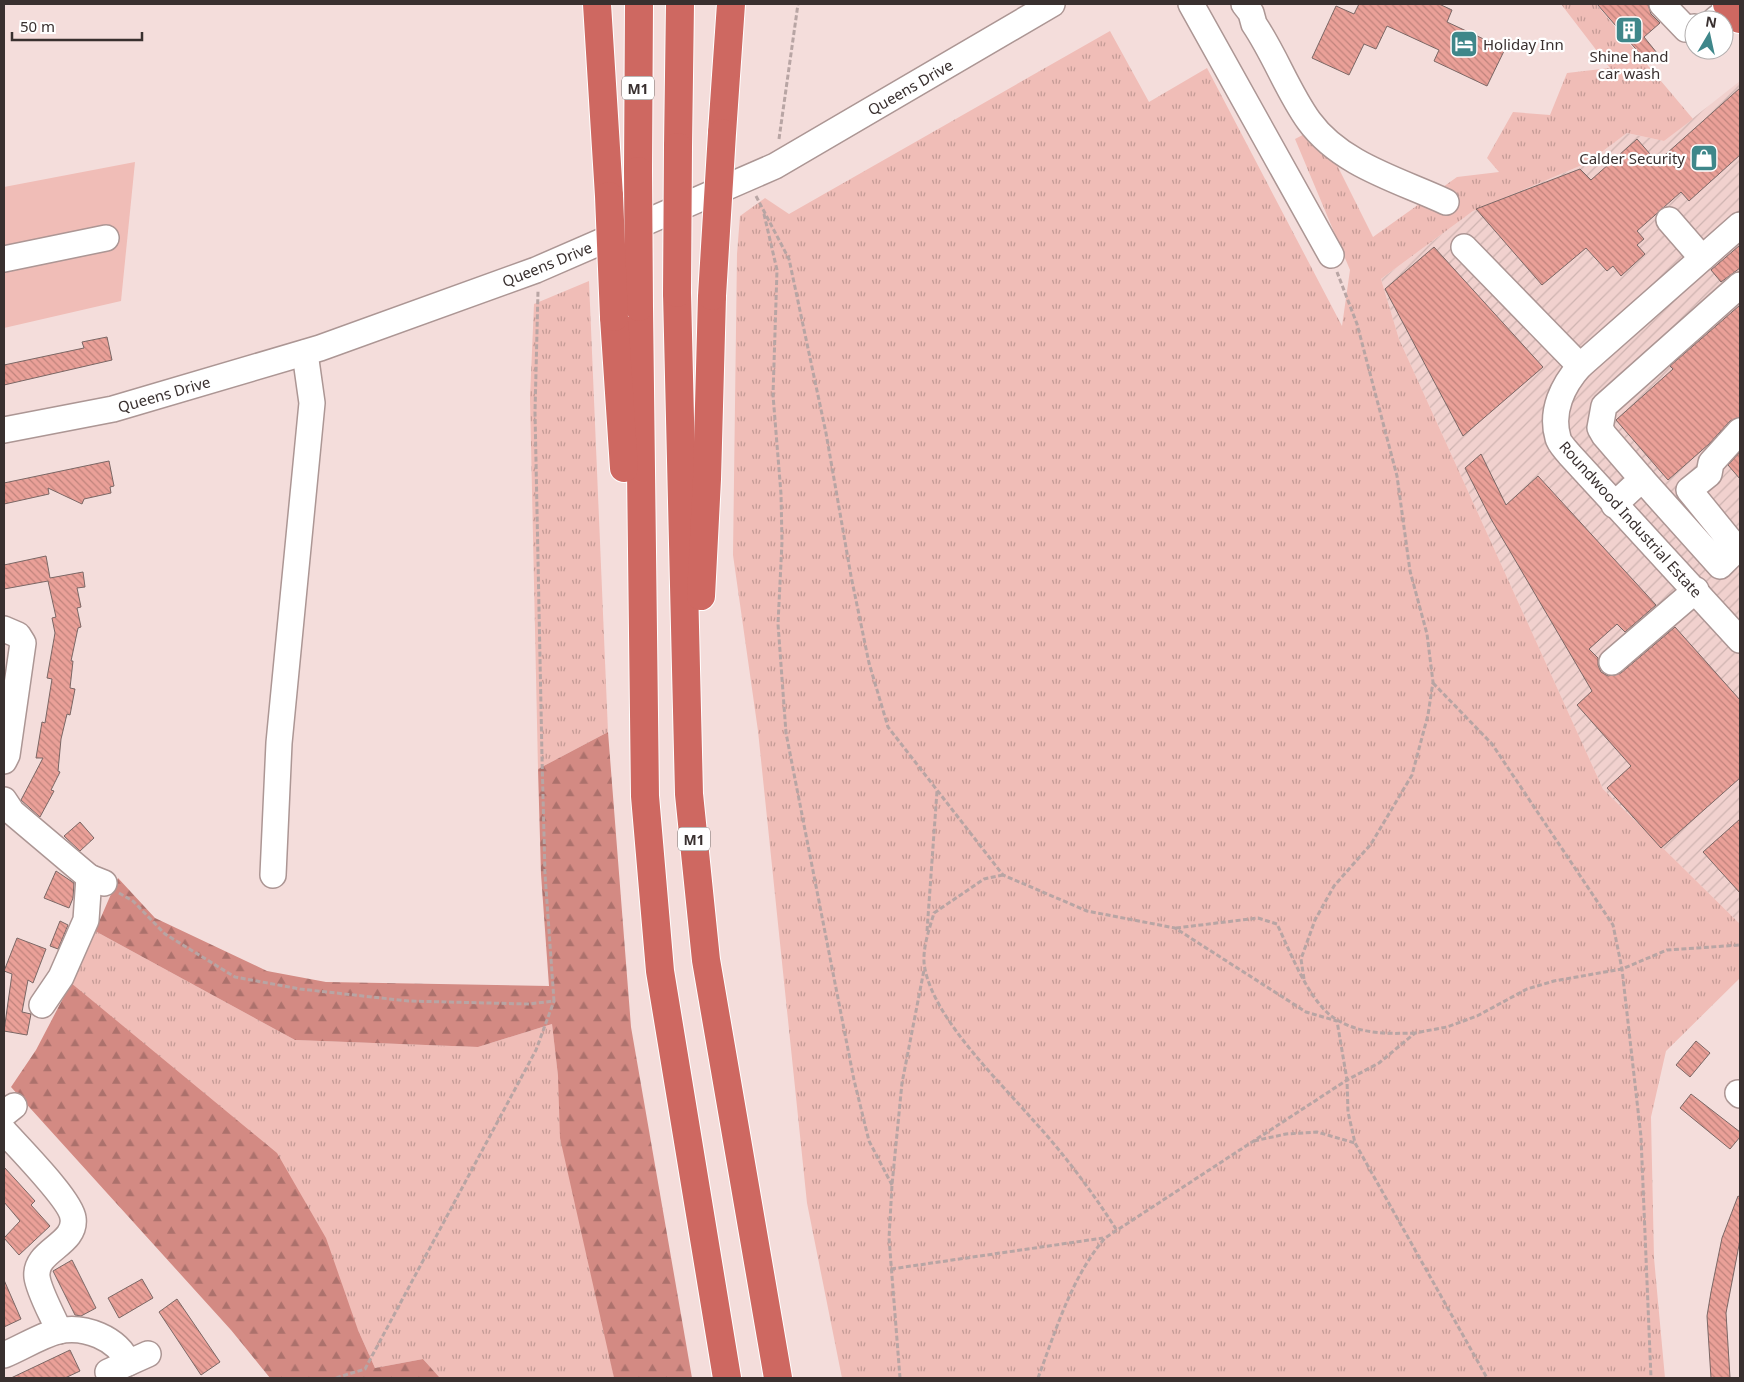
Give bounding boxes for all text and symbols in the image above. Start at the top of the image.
scale bar [12,10,142,42]
north arrow [1684,10,1734,60]
text: N [1704,11,1718,32]
building icon: Shine hand car wash [1614,15,1644,45]
text: 50 m [20,16,55,36]
hotel icon: Holiday Inn [1449,29,1479,59]
place label: Holiday Inn [1483,34,1564,54]
place label: Shine hand car wash [1589,46,1669,83]
street label: Queens Drive [864,54,956,120]
road number: M1 [622,76,654,100]
shop icon: Calder Security [1689,143,1719,173]
place label: Calder Security [1579,148,1685,168]
street label: Queens Drive [499,237,595,291]
street label: Queens Drive [115,371,213,417]
street label: Roundwood Industrial Estate [1555,436,1707,602]
road number: M1 [678,828,710,851]

